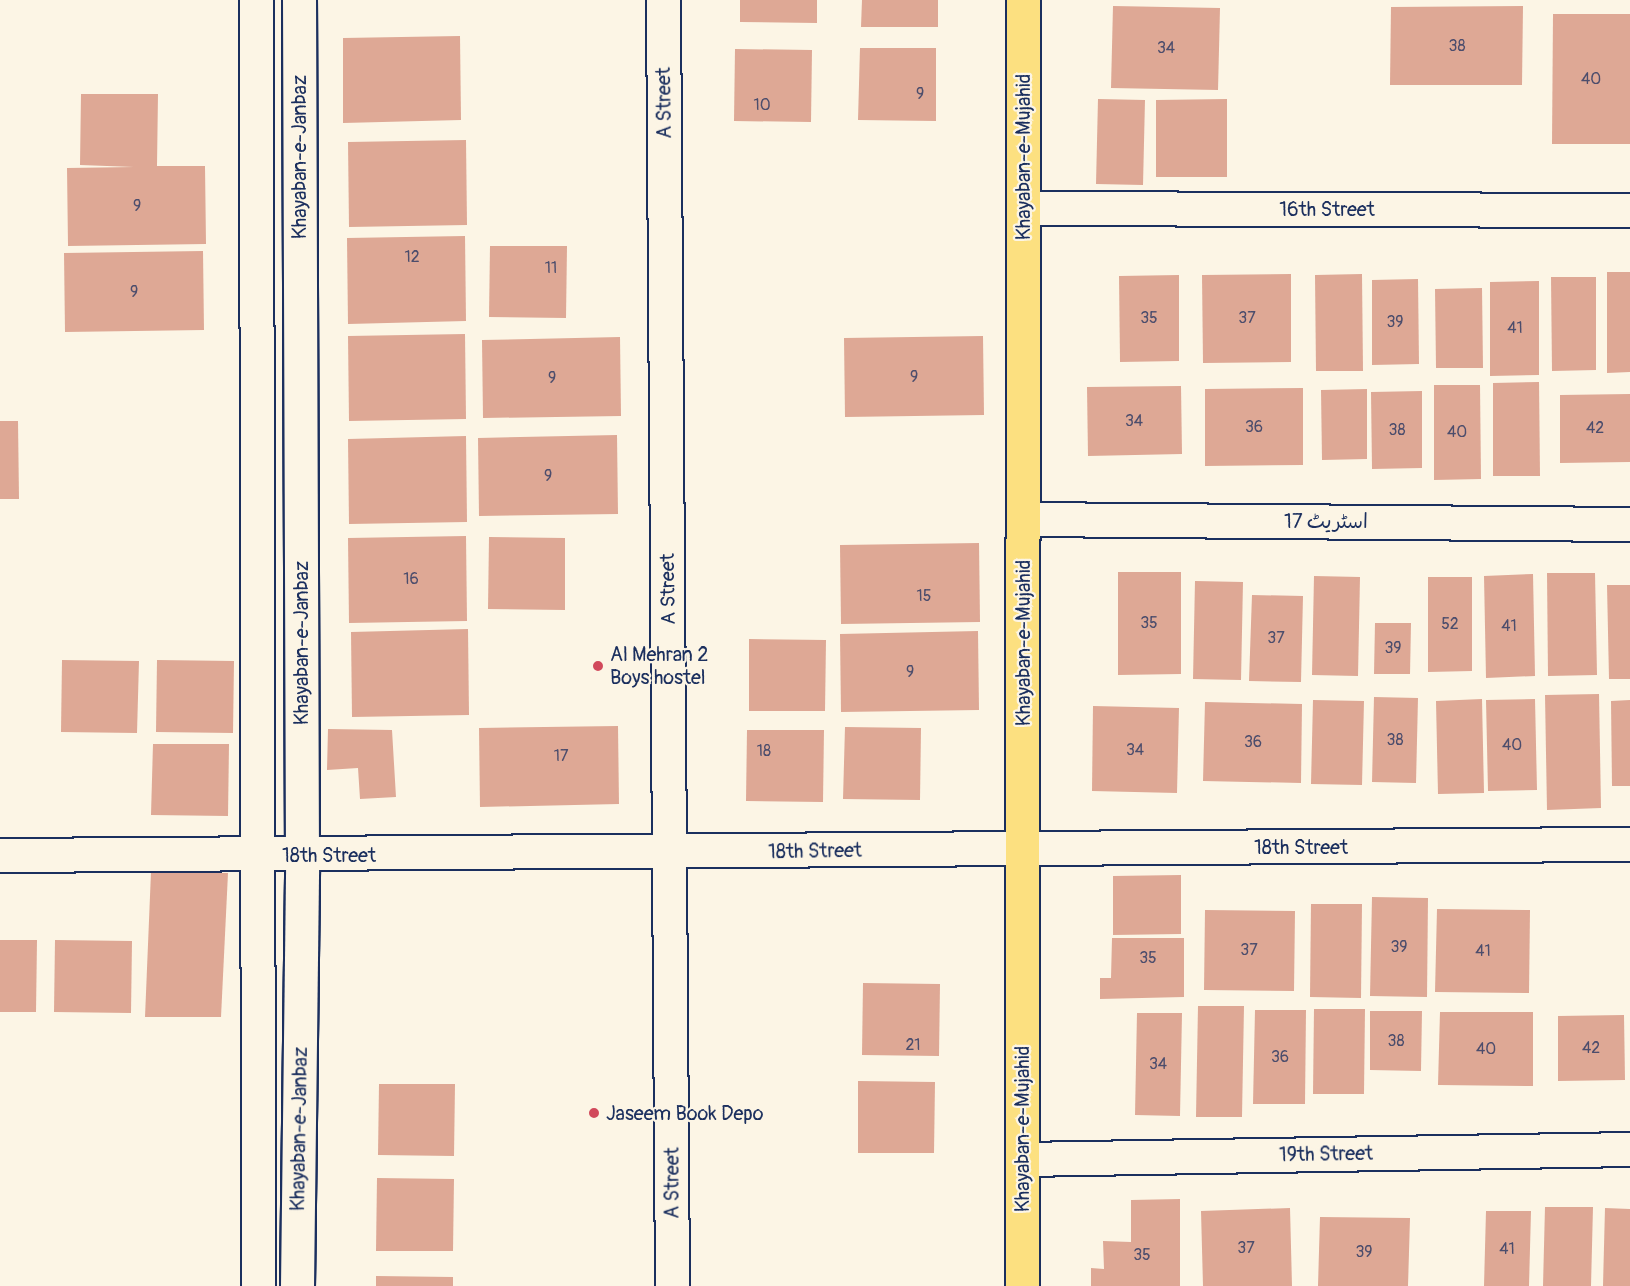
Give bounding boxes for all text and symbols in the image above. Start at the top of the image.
house number: 38 [1449,36,1465,56]
house number: 34 [1157,38,1175,58]
street label: A Street [651,67,677,139]
house number: 40 [1581,69,1601,89]
street label: Khayaban-e-Mujahid [1011,74,1035,240]
street label: Khayaban-e-Janbaz [287,75,311,239]
house number: 9 [916,84,924,104]
house number: 10 [753,95,771,115]
house number: 9 [133,196,141,216]
street label: 16th Street [1279,197,1375,221]
house number: 12 [404,247,420,267]
house number: 11 [545,258,557,278]
house number: 9 [130,282,138,302]
house number: 35 [1140,308,1158,328]
house number: 37 [1238,308,1256,328]
house number: 39 [1386,312,1404,332]
house number: 41 [1507,318,1523,338]
house number: 9 [910,367,918,387]
house number: 9 [548,368,556,388]
house number: 34 [1125,411,1143,431]
house number: 36 [1245,417,1263,437]
house number: 42 [1586,418,1604,438]
house number: 38 [1389,420,1405,440]
house number: 40 [1447,422,1467,442]
house number: 9 [544,466,552,486]
street label: اسٹریٹ 17 [1284,509,1368,533]
street label: A Street [655,553,681,625]
street label: Khayaban-e-Mujahid [1011,560,1035,726]
street label: Khayaban-e-Janbaz [289,561,313,725]
house number: 16 [403,569,419,589]
house number: 15 [917,586,931,606]
house number: 35 [1140,613,1158,633]
house number: 52 [1441,614,1459,634]
house number: 41 [1501,616,1517,636]
house number: 37 [1267,628,1285,648]
house number: 39 [1384,638,1402,658]
place label: Al Mehran 2 Boys hostel [610,642,708,689]
marker: Al Mehran 2 Boys hostel [591,659,605,673]
house number: 9 [906,662,914,682]
house number: 38 [1387,730,1403,750]
house number: 36 [1244,732,1262,752]
house number: 40 [1502,735,1522,755]
house number: 34 [1126,740,1144,760]
house number: 18 [757,741,771,761]
house number: 17 [554,746,568,766]
street label: 18th Street [1254,835,1348,859]
street label: 18th Street [768,838,862,864]
street label: 18th Street [282,843,376,867]
house number: 39 [1390,937,1408,957]
house number: 37 [1240,940,1258,960]
house number: 41 [1475,941,1491,961]
house number: 35 [1139,948,1157,968]
house number: 38 [1388,1031,1404,1051]
house number: 21 [905,1035,921,1055]
house number: 42 [1582,1038,1600,1058]
house number: 40 [1476,1039,1496,1059]
street label: Khayaban-e-Mujahid [1010,1046,1034,1212]
street label: Khayaban-e-Janbaz [286,1047,312,1211]
house number: 36 [1271,1047,1289,1067]
house number: 34 [1149,1054,1167,1074]
place label: Jaseem Book Depo [606,1101,763,1125]
marker: Jaseem Book Depo [587,1106,601,1120]
street label: 19th Street [1279,1141,1373,1167]
street label: A Street [660,1147,684,1219]
house number: 37 [1237,1238,1255,1258]
house number: 41 [1499,1239,1515,1259]
house number: 39 [1355,1242,1373,1262]
house number: 35 [1133,1245,1151,1265]

